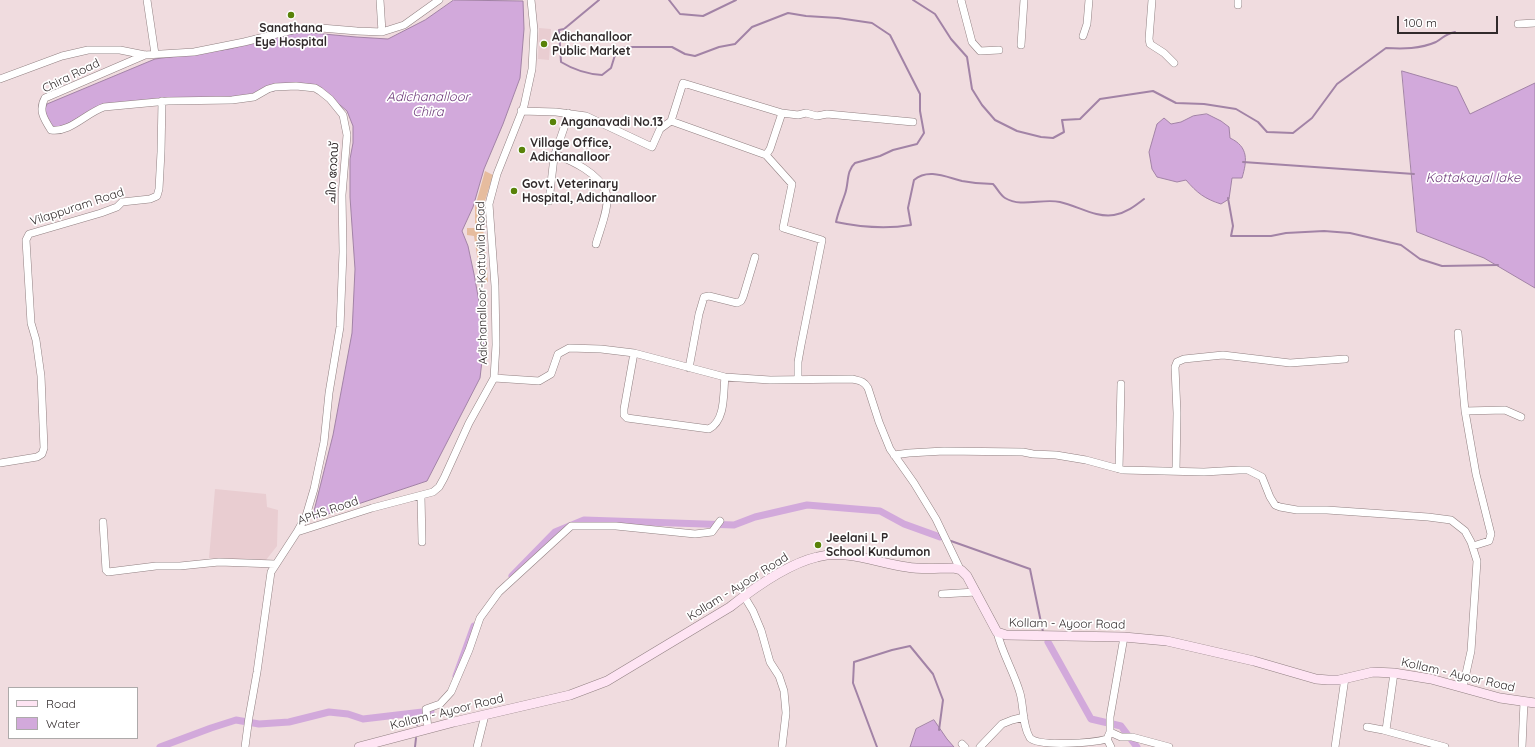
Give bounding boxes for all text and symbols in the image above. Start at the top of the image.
scale bar [1399,8,1500,34]
marker: Sanathana Eye Hospital [286,10,296,20]
text: 100 m [1404,15,1437,30]
place label: Sanathana Eye Hospital [255,21,327,49]
place label: Adichanalloor Public Market [552,30,632,58]
marker: Adichanalloor Public Market [539,39,549,49]
street label: Chira Road [40,56,102,96]
water label: Adichanalloor Chira [386,89,470,120]
place label: Anganavadi No.13 [561,115,663,129]
marker: Anganavadi No.13 [548,117,558,127]
place label: Village Office, Adichanalloor [530,136,612,164]
street label: ചിറ റോഡ് [324,142,342,204]
marker: Village Office, Adichanalloor [517,145,527,155]
water label: Kottakayal lake [1426,170,1520,186]
place label: Govt. Veterinary Hospital, Adichanalloor [522,177,657,205]
street label: Vilappuram Road [28,185,126,229]
marker: Govt. Veterinary Hospital, Adichanalloor [509,186,519,196]
street label: Adichanalloor-Kottuvila Road [473,201,491,365]
street label: APHS Road [296,494,360,528]
place label: Jeelani L P School Kundumon [826,531,930,559]
marker: Jeelani L P School Kundumon [813,540,823,550]
street label: Kollam - Ayoor Road [685,550,791,624]
street label: Kollam - Ayoor Road [1009,616,1125,632]
street label: Kollam - Ayoor Road [1400,655,1516,695]
legend [8,687,138,739]
street label: Kollam - Ayoor Road [389,691,505,733]
text: Road [46,696,76,711]
text: Water [46,716,80,731]

